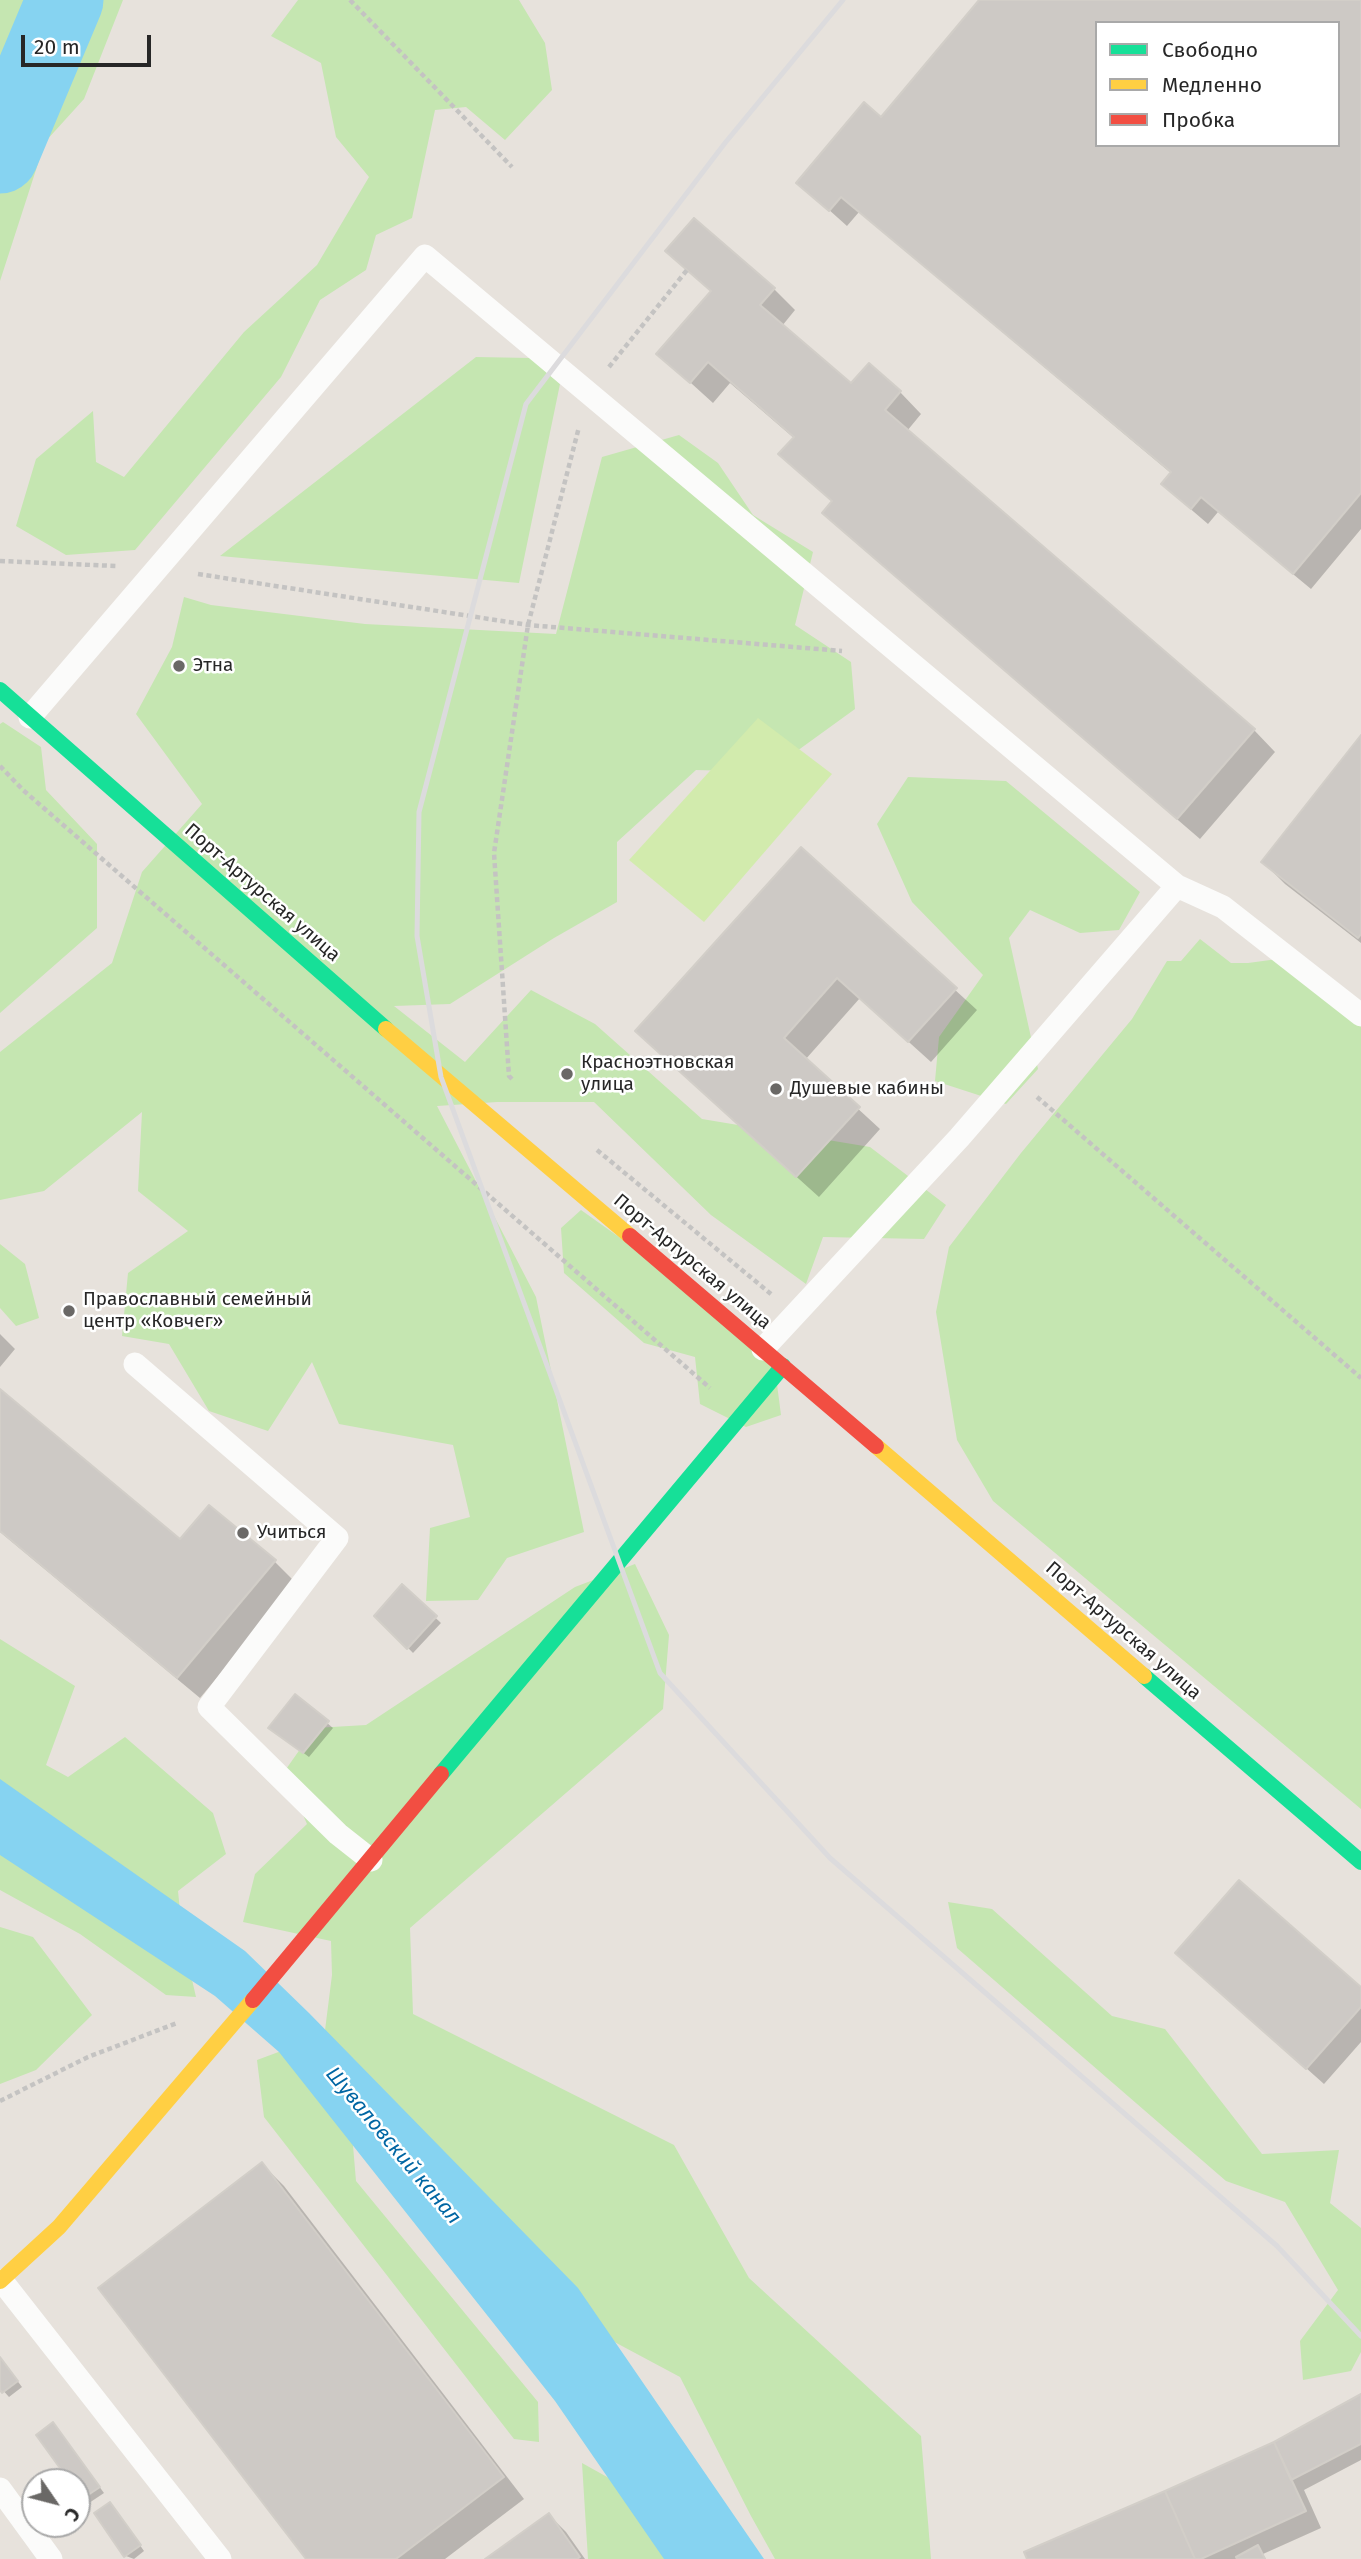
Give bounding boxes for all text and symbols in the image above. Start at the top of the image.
scale bar [24,21,154,65]
legend [1095,21,1340,147]
text: 20 m [34,34,80,60]
text: Свободно [1162,37,1258,63]
text: Медленно [1162,72,1262,98]
text: Пробка [1162,107,1235,133]
place label: Этна [193,655,233,677]
marker: Этна [171,658,187,674]
street label: Порт-Артурская улица [180,819,344,967]
place label: Красноэтновская улица [581,1052,734,1096]
marker: Красноэтновская улица [559,1066,575,1082]
place label: Душевые кабины [790,1078,944,1100]
marker: Душевые кабины [768,1081,784,1097]
street label: Порт-Артурская улица [609,1189,775,1335]
place label: Православный семейный центр «Ковчег» [83,1289,312,1333]
marker: Православный семейный центр «Ковчег» [61,1303,77,1319]
place label: Учиться [257,1522,327,1544]
marker: Учиться [235,1525,251,1541]
street label: Порт-Артурская улица [1041,1557,1205,1705]
water label: Шуваловский канал [320,2062,466,2230]
north arrow [21,2468,91,2538]
text: С [59,2503,85,2525]

